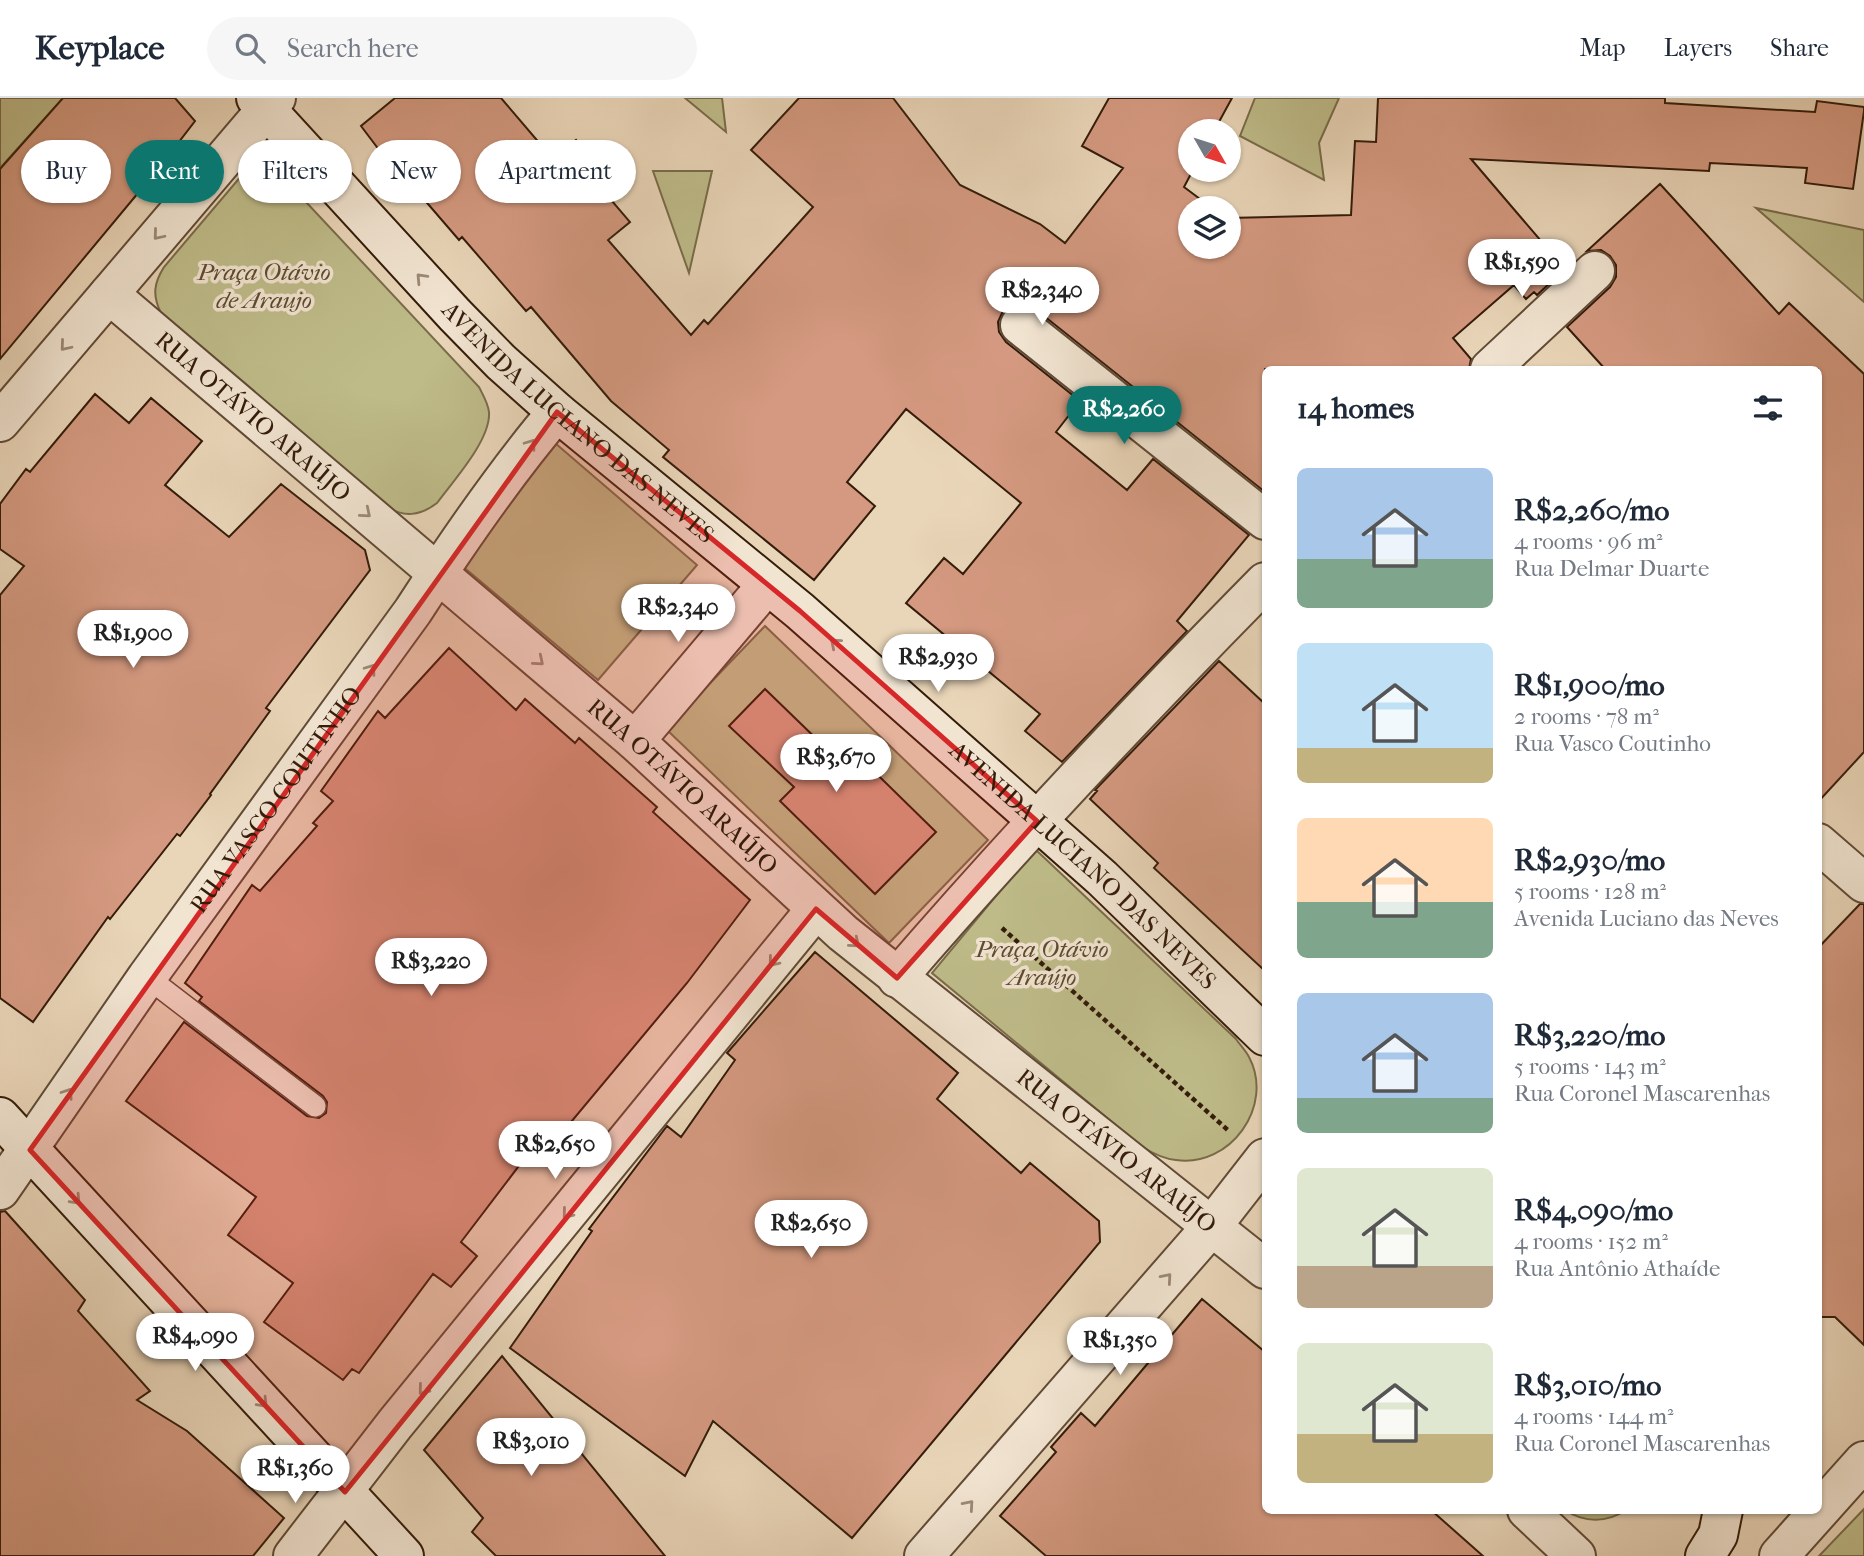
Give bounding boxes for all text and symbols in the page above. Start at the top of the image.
search box [207,17,697,80]
text: Keyplace [35,29,165,68]
icon: search [231,29,269,67]
text: Search here [287,33,419,64]
text: Map [1580,34,1626,62]
text: Layers [1664,34,1732,62]
text: Share [1770,34,1829,62]
north arrow [1178,119,1241,182]
map controls [1178,119,1241,259]
chip: Buy [21,140,111,203]
chip: Rent [125,140,224,203]
chip: Filters [238,140,352,203]
chip: New [366,140,461,203]
chip: Apartment [475,140,636,203]
button: layers [1178,196,1241,259]
one-way arrow [154,227,166,240]
pin: R$1,590 [1457,240,1587,299]
text: R$1,590 [1484,248,1560,275]
park label: Praça Otávio de Araujo [196,258,331,314]
pin: R$2,340 [977,268,1107,327]
one-way arrow [417,273,429,286]
text: R$2,340 [1001,276,1083,303]
street label: AVENIDA LUCIANO DAS NEVES [435,295,720,549]
street label: RUA OTÁVIO ARAÚJO [150,326,356,507]
one-way arrow [60,339,73,351]
pin: R$2,260 [1059,386,1189,446]
icon: filters [1749,389,1787,427]
text: 14 homes [1297,391,1414,426]
text: R$2,260 [1083,395,1165,422]
one-way arrow [523,439,535,451]
text: R$2,260/mo [1514,493,1669,528]
icon: home [1353,496,1437,580]
one-way arrow [357,505,370,517]
text: 4 rooms · 96 m² [1514,528,1663,555]
text: Rua Delmar Duarte [1514,555,1709,582]
pin: R$2,340 [613,584,743,644]
text: R$2,340 [637,593,719,620]
pin: R$1,900 [68,610,198,670]
text: R$1,900 [93,619,173,646]
pin: R$2,930 [873,634,1003,694]
one-way arrow [830,639,843,651]
text: R$2,930 [898,643,978,670]
one-way arrow [531,653,544,665]
one-way arrow [363,664,375,677]
text: R$1,900/mo [1514,668,1665,703]
icon: home [1353,671,1437,755]
street label: RUA VASCO COUTINHO [184,681,368,918]
street label: RUA OTÁVIO ARAÚJO [582,693,784,880]
text: 2 rooms · 78 m² [1514,703,1659,730]
text: Rua Vasco Coutinho [1514,730,1711,757]
pin: R$3,670 [771,734,901,794]
street label: AVENIDA LUCIANO DAS NEVES [943,735,1222,995]
text: R$3,670 [796,743,876,770]
text: R$2,930/mo [1514,843,1665,878]
icon: home [1353,846,1437,930]
text: 5 rooms · 128 m² [1514,878,1666,905]
text: Avenida Luciano das Neves [1514,905,1779,932]
one-way arrow [847,934,859,947]
park label: Praça Otávio Araújo [974,935,1109,991]
pin: R$3,220 [366,939,496,998]
text: R$3,220 [391,947,471,974]
one-way arrow [769,953,781,966]
text: R$3,220/mo [1514,1018,1666,1053]
icon: home [1353,1021,1437,1105]
text: 5 rooms · 143 m² [1514,1053,1666,1080]
street label: RUA OTÁVIO ARAÚJO [1011,1063,1222,1239]
text: Rua Coronel Mascarenhas [1514,1080,1770,1107]
one-way arrow [60,1088,73,1101]
pin: R$2,650 [490,1122,620,1181]
text: R$2,650 [515,1130,595,1157]
one-way arrow [68,1192,80,1205]
text: R$4,090/mo [1514,1193,1673,1228]
icon: home [1353,1196,1437,1280]
pin: R$2,650 [746,1200,876,1260]
one-way arrow [563,1205,575,1218]
text: R$2,650 [771,1209,851,1236]
text: 4 rooms · 152 m² [1514,1228,1668,1255]
text: Rua Antônio Athaíde [1514,1255,1720,1282]
one-way arrow [1159,1273,1171,1286]
pin: R$4,090 [130,1314,260,1373]
pin: R$1,350 [1055,1318,1185,1377]
text: R$4,090 [152,1322,238,1349]
text: R$1,350 [1083,1326,1157,1353]
text: R$3,010/mo [1514,1368,1662,1403]
icon: home [1353,1371,1437,1455]
one-way arrow [419,1381,431,1394]
one-way arrow [255,1395,268,1408]
text: 4 rooms · 144 m² [1514,1403,1674,1430]
pin: R$3,010 [466,1418,596,1478]
text: R$3,010 [493,1427,569,1454]
text: Rua Coronel Mascarenhas [1514,1430,1770,1457]
pin: R$1,360 [230,1446,360,1505]
text: R$1,360 [257,1454,333,1481]
one-way arrow [961,1500,973,1513]

